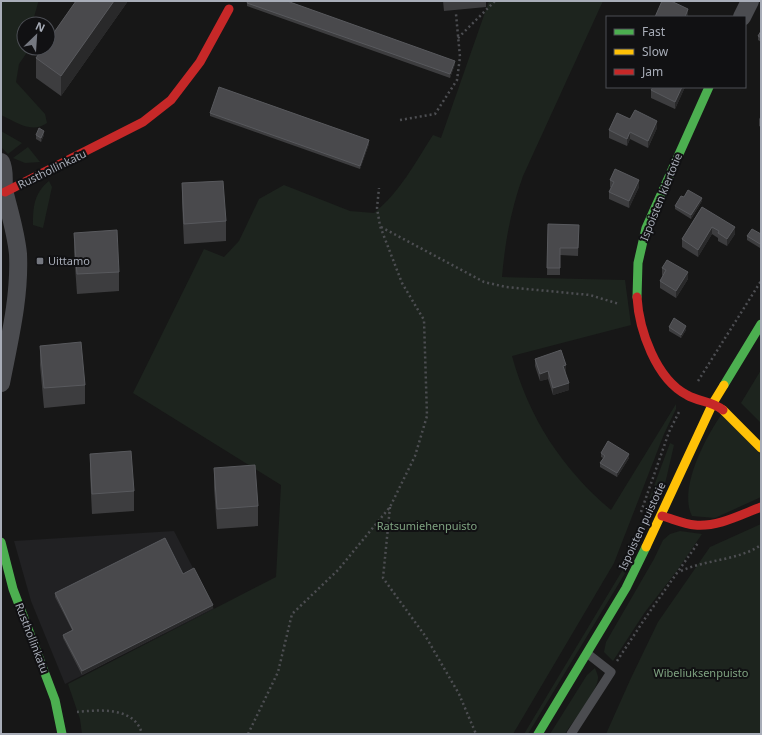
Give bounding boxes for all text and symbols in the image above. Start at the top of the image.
north arrow [16,16,56,56]
legend [606,16,746,88]
text: N [33,18,48,35]
text: Fast [642,23,666,40]
text: Slow [642,43,669,60]
text: Jam [641,63,663,80]
street label: Rusthollinkatu [15,145,89,192]
street label: Ispoisten kiertotie [636,151,685,243]
place label: Uittamo [48,253,90,268]
marker: Uittamo [35,256,45,266]
street label: Ispoisten puistotie [615,479,669,572]
park label: Ratsumiehenpuisto [377,518,478,533]
street label: Rusthollinkatu [12,600,53,675]
park label: Wibeliuksenpuisto [654,665,749,680]

